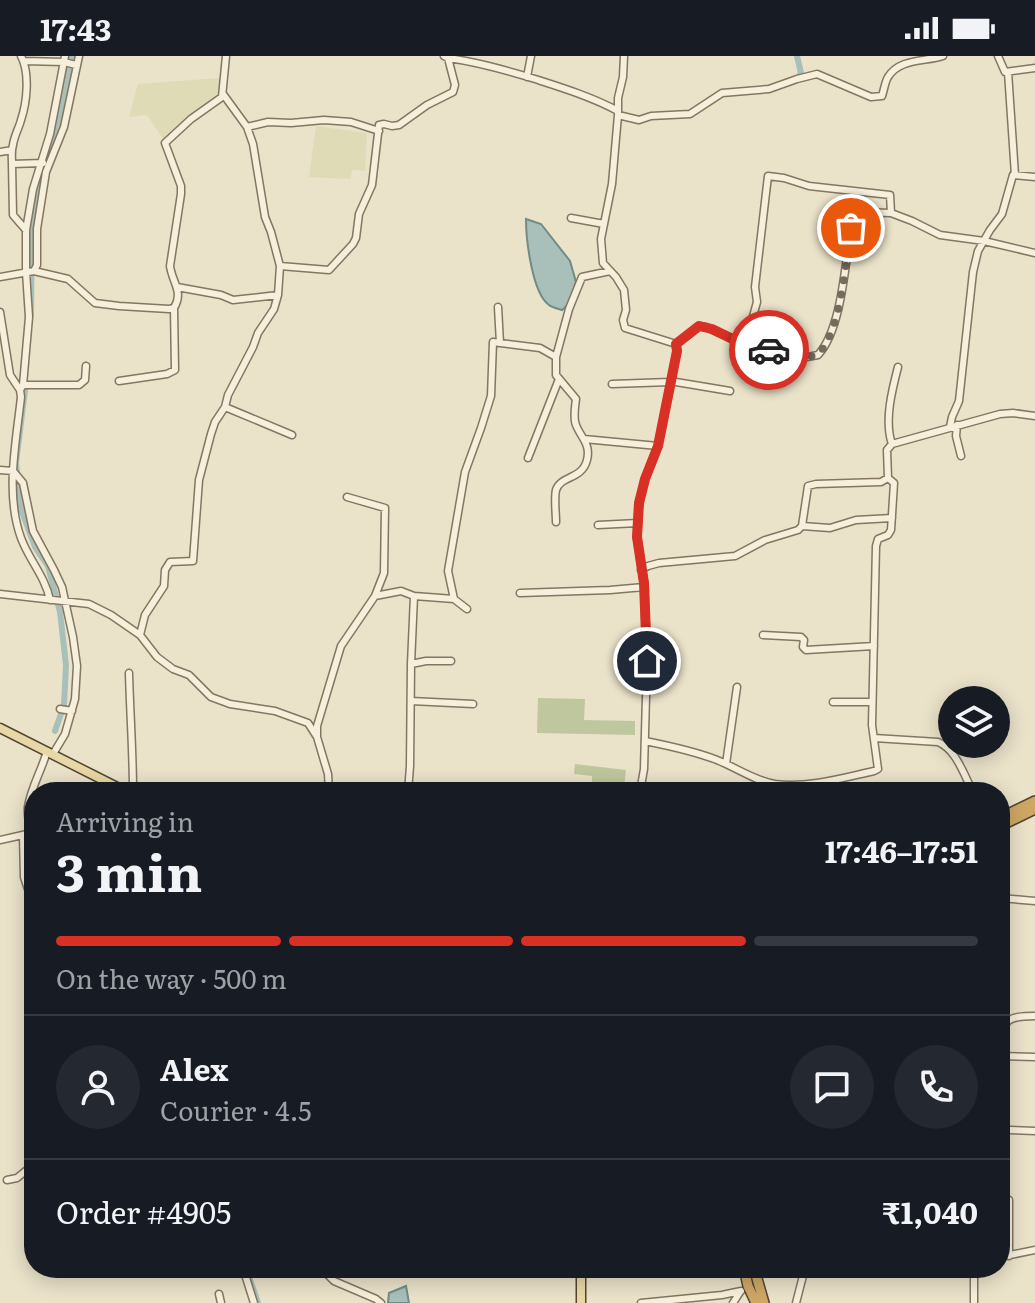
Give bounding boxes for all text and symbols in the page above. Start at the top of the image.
text: 17:43 [40,6,112,50]
pin [817,194,885,262]
icon: bag [829,206,873,250]
courier [729,310,809,390]
icon: car [747,328,791,372]
pin [613,627,681,695]
icon: home [625,639,669,683]
map controls [938,686,1010,758]
button: layers [938,686,1010,758]
text: Arriving in [56,801,194,840]
text: 17:46–17:51 [825,828,978,872]
text: 3 min [56,831,202,908]
text: On the way · 500 m [56,958,287,997]
button: person [56,1045,140,1129]
button: chat [790,1045,874,1129]
button: phone [894,1045,978,1129]
text: Alex [160,1046,228,1090]
text: Courier · 4.5 [160,1090,312,1129]
text: Order #4905 [56,1189,231,1233]
text: ₹1,040 [882,1189,978,1233]

